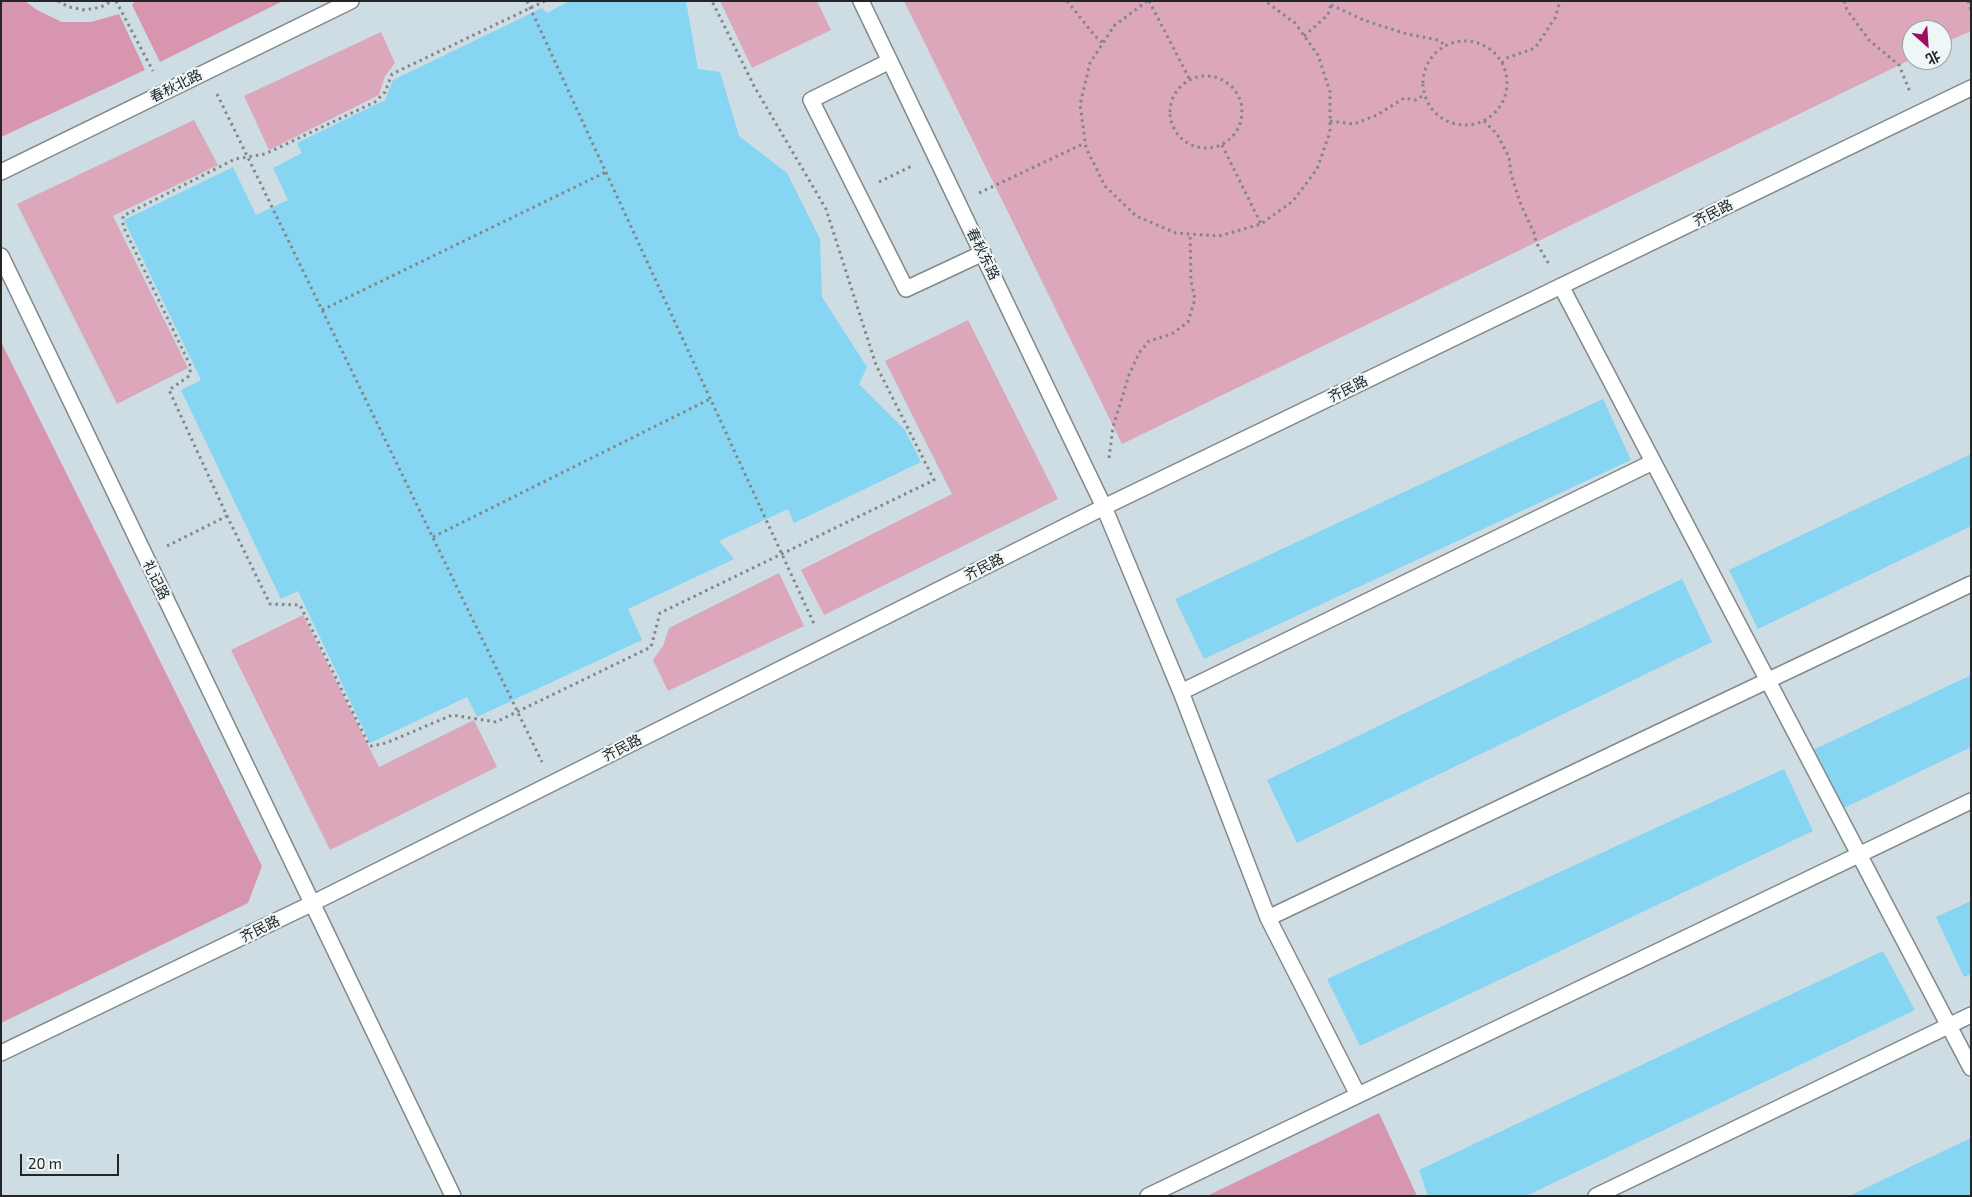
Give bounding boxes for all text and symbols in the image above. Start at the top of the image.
north arrow [1902,20,1952,70]
text: 北 [1923,47,1943,69]
street label: 春秋北路 [147,66,205,106]
street label: 齐民路 [1690,196,1736,230]
street label: 春秋东路 [963,225,1003,283]
street label: 齐民路 [1325,372,1371,406]
street label: 齐民路 [961,550,1007,584]
street label: 礼记路 [139,557,173,603]
street label: 齐民路 [599,731,645,765]
street label: 齐民路 [237,912,283,946]
scale bar [22,1144,121,1176]
text: 20 m [28,1154,62,1172]

